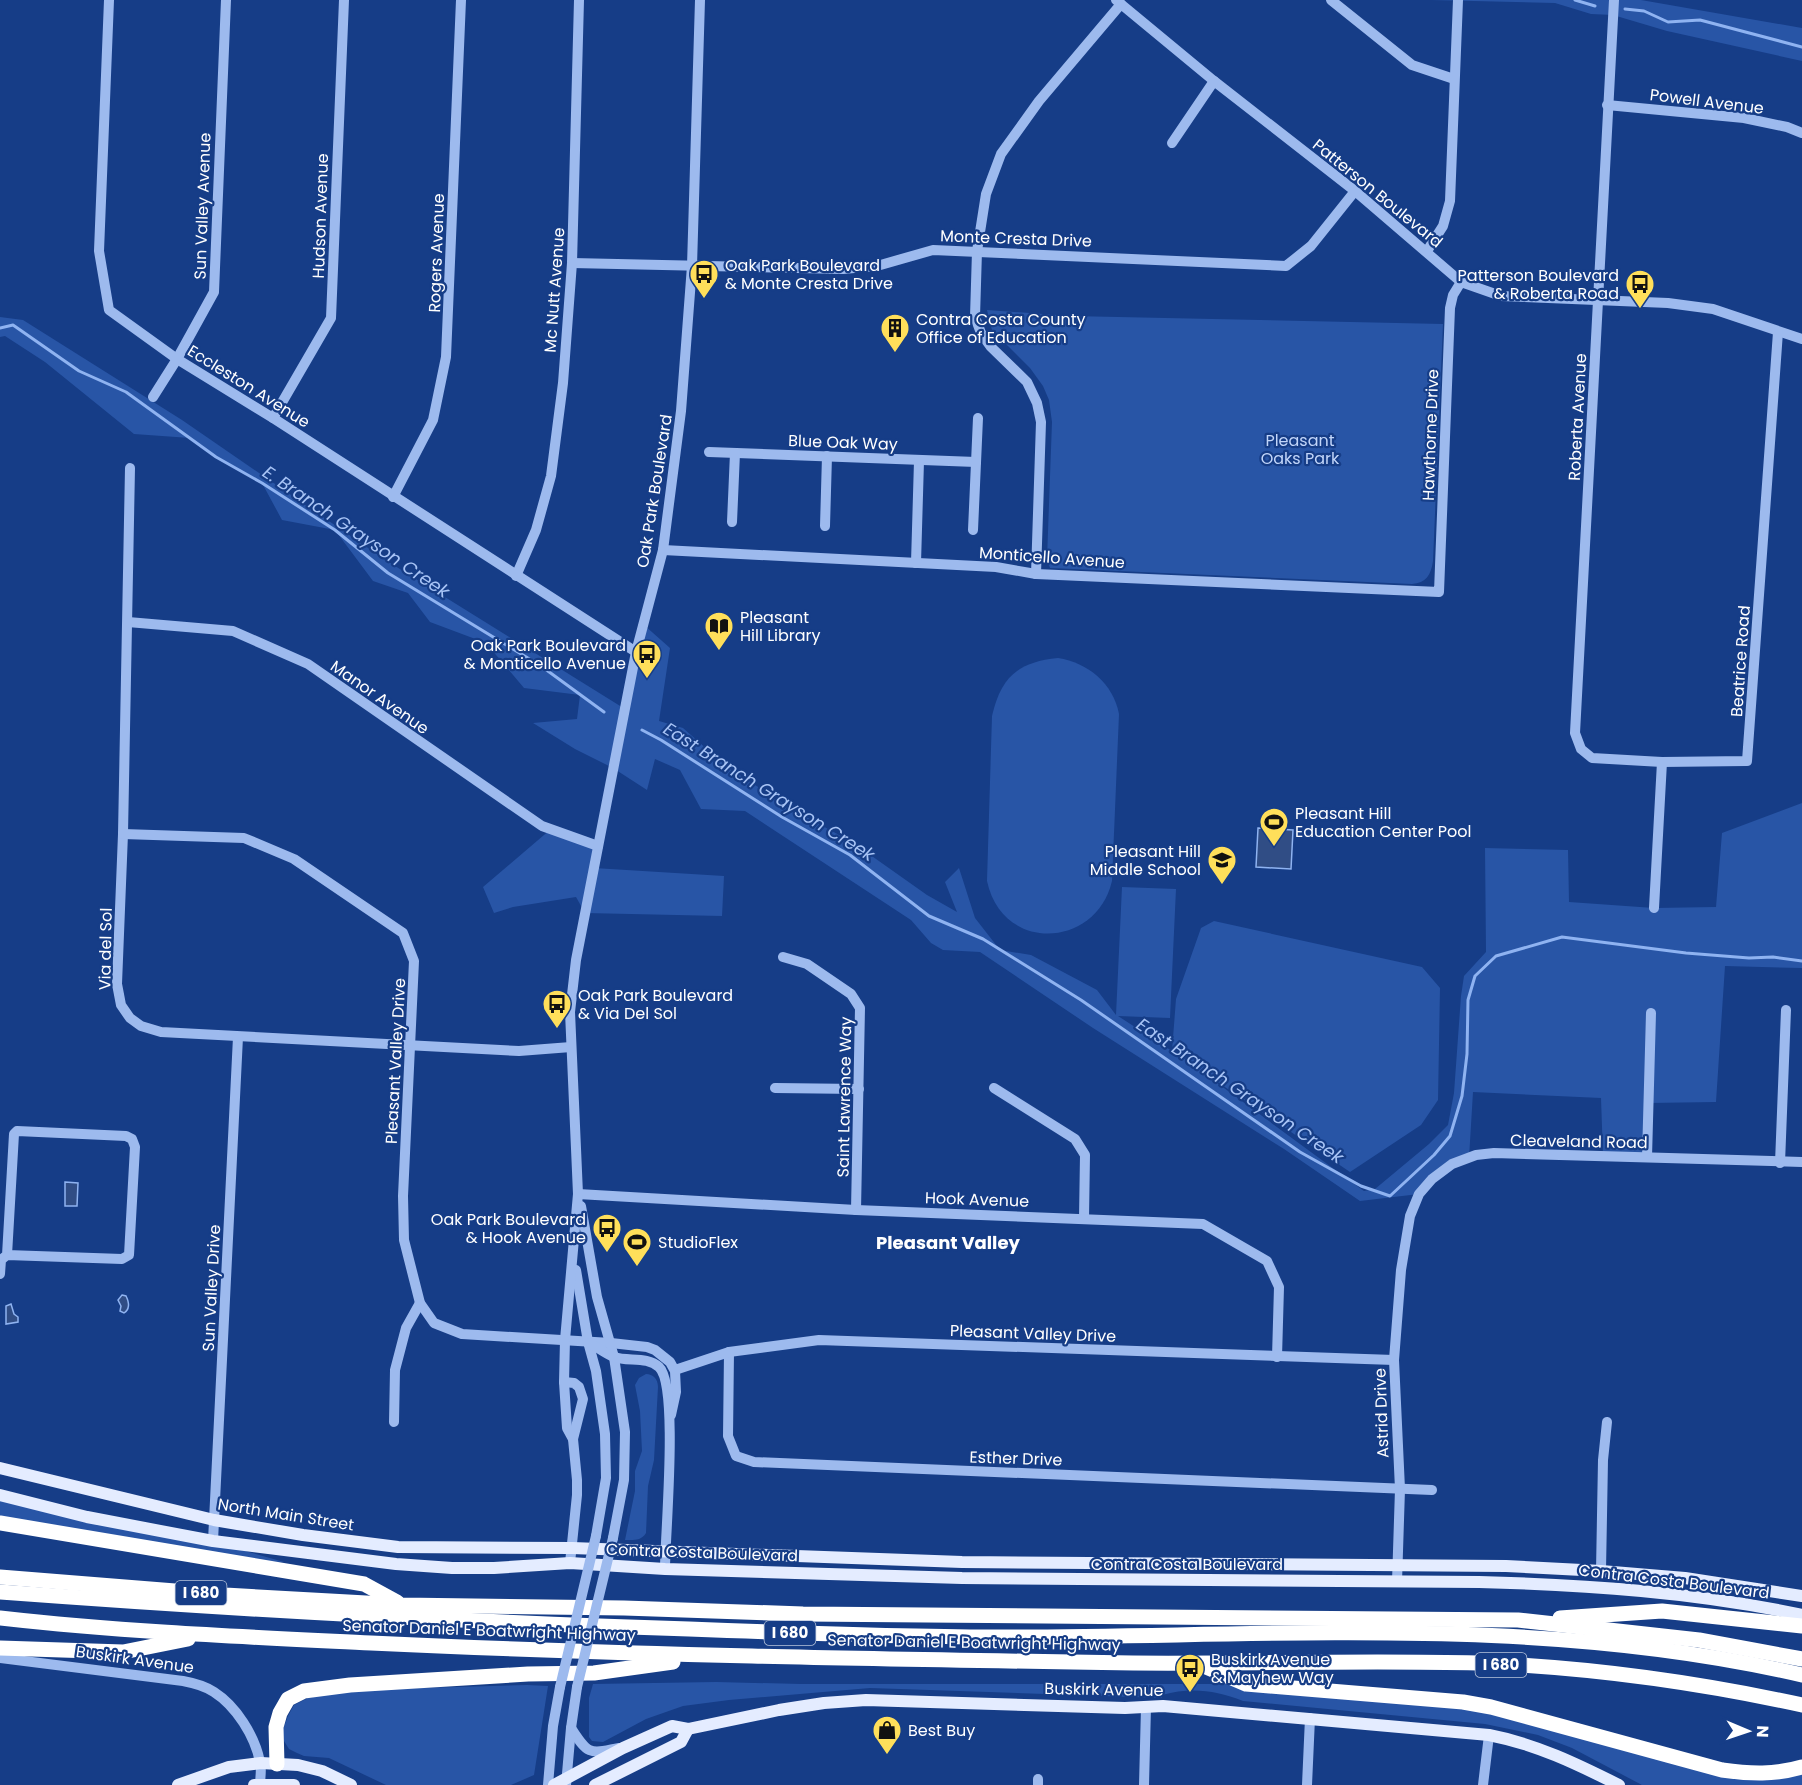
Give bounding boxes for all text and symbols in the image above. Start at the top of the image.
street label: Powell Avenue [1649,83,1765,120]
street label: Sun Valley Avenue [188,132,217,280]
street label: Patterson Boulevard [1308,134,1448,253]
street label: Hudson Avenue [307,153,334,279]
street label: Rogers Avenue [423,193,450,313]
street label: Monte Cresta Drive [940,224,1092,253]
street label: Mc Nutt Avenue [539,227,570,353]
place label: Oak Park Boulevard & Monte Cresta Drive [725,254,893,295]
bus stop icon: Oak Park Boulevard & Monte Cresta Drive [688,258,720,300]
place label: Patterson Boulevard & Roberta Road [1458,264,1619,305]
bus stop icon: Patterson Boulevard & Roberta Road [1624,268,1656,310]
place label: Contra Costa County Office of Education [916,308,1085,349]
building icon: Contra Costa County Office of Education [879,312,911,354]
street label: Eccleston Avenue [183,339,314,433]
street label: Roberta Avenue [1563,353,1592,481]
street label: Hawthorne Drive [1417,369,1444,501]
street label: Oak Park Boulevard [631,413,678,570]
street label: Blue Oak Way [788,429,898,456]
park label: Pleasant Oaks Park [1261,429,1340,470]
water label: E. Branch Grayson Creek [258,460,455,604]
street label: Monticello Avenue [978,541,1126,574]
street label: Beatrice Road [1725,604,1756,718]
place label: Pleasant Hill Library [740,606,821,647]
library icon: Pleasant Hill Library [703,610,735,652]
place label: Oak Park Boulevard & Monticello Avenue [464,634,626,675]
bus stop icon: Oak Park Boulevard & Monticello Avenue [631,638,663,680]
street label: Manor Avenue [326,655,434,740]
water label: East Branch Grayson Creek [659,716,880,867]
place label: Pleasant Hill Education Center Pool [1295,802,1471,843]
sports icon: Pleasant Hill Education Center Pool [1258,806,1290,848]
place label: Pleasant Hill Middle School [1090,840,1201,881]
school or university icon: Pleasant Hill Middle School [1206,844,1238,886]
street label: Via del Sol [93,908,118,990]
street label: Pleasant Valley Drive [380,977,411,1145]
place label: Oak Park Boulevard & Via Del Sol [578,984,733,1025]
bus stop icon: Oak Park Boulevard & Via Del Sol [541,988,573,1030]
water label: East Branch Grayson Creek [1132,1012,1349,1170]
street label: Saint Lawrence Way [832,1016,857,1178]
street label: Cleaveland Road [1510,1129,1648,1154]
street label: Hook Avenue [925,1186,1029,1213]
place label: Oak Park Boulevard & Hook Avenue [431,1208,586,1249]
bus stop icon: Oak Park Boulevard & Hook Avenue [591,1212,623,1254]
street label: Sun Valley Drive [197,1224,226,1352]
sports icon: StudioFlex [621,1226,653,1268]
district label: Pleasant Valley [876,1230,1021,1255]
place label: StudioFlex [658,1231,738,1254]
street label: Pleasant Valley Drive [949,1319,1117,1348]
street label: Astrid Drive [1368,1368,1395,1458]
street label: Esther Drive [969,1445,1063,1472]
street label: North Main Street [216,1492,356,1537]
street label: Contra Costa Boulevard [605,1538,798,1567]
street label: Contra Costa Boulevard [1091,1553,1283,1576]
street label: Contra Costa Boulevard [1577,1558,1771,1605]
road number: I 680 [176,1581,226,1605]
street label: Senator Daniel E Boatwright Highway [342,1614,636,1647]
road number: I 680 [764,1621,816,1645]
street label: Senator Daniel E Boatwright Highway [827,1628,1121,1657]
street label: Buskirk Avenue [74,1640,196,1679]
place label: Buskirk Avenue & Mayhew Way [1211,1648,1334,1689]
bus stop icon: Buskirk Avenue & Mayhew Way [1174,1652,1206,1694]
road number: I 680 [1476,1653,1526,1677]
street label: Buskirk Avenue [1044,1677,1164,1702]
north arrow [1718,1701,1778,1761]
shop icon: Best Buy [871,1714,903,1756]
place label: Best Buy [908,1719,975,1742]
text: N [1751,1725,1774,1738]

